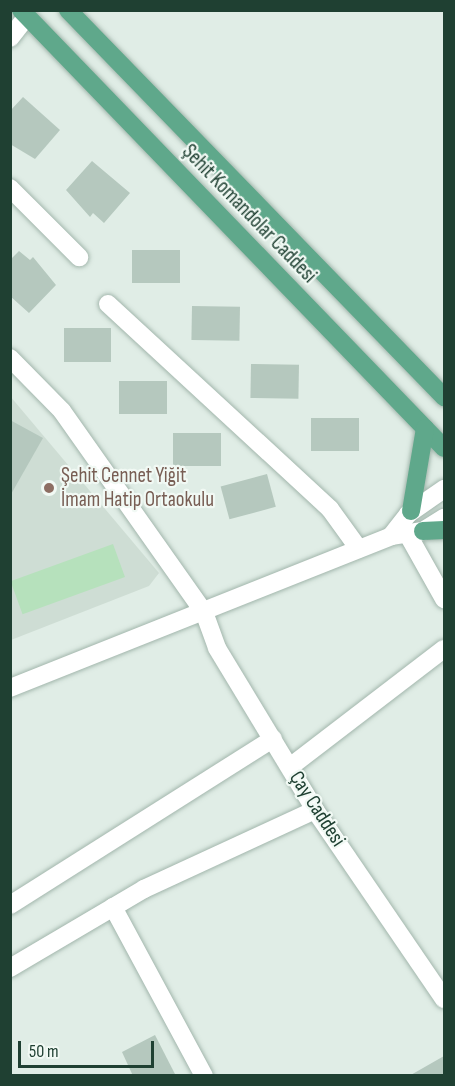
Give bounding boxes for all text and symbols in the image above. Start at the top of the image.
street label: Şehit Komandolar Caddesi [177,140,321,288]
place label: Şehit Cennet Yiğit İmam Hatip Ortaokulu [61,463,214,513]
marker: Şehit Cennet Yiğit İmam Hatip Ortaokulu [42,481,56,495]
street label: Çay Caddesi [283,767,351,851]
scale bar [21,1029,158,1067]
text: 50 m [29,1041,59,1062]

